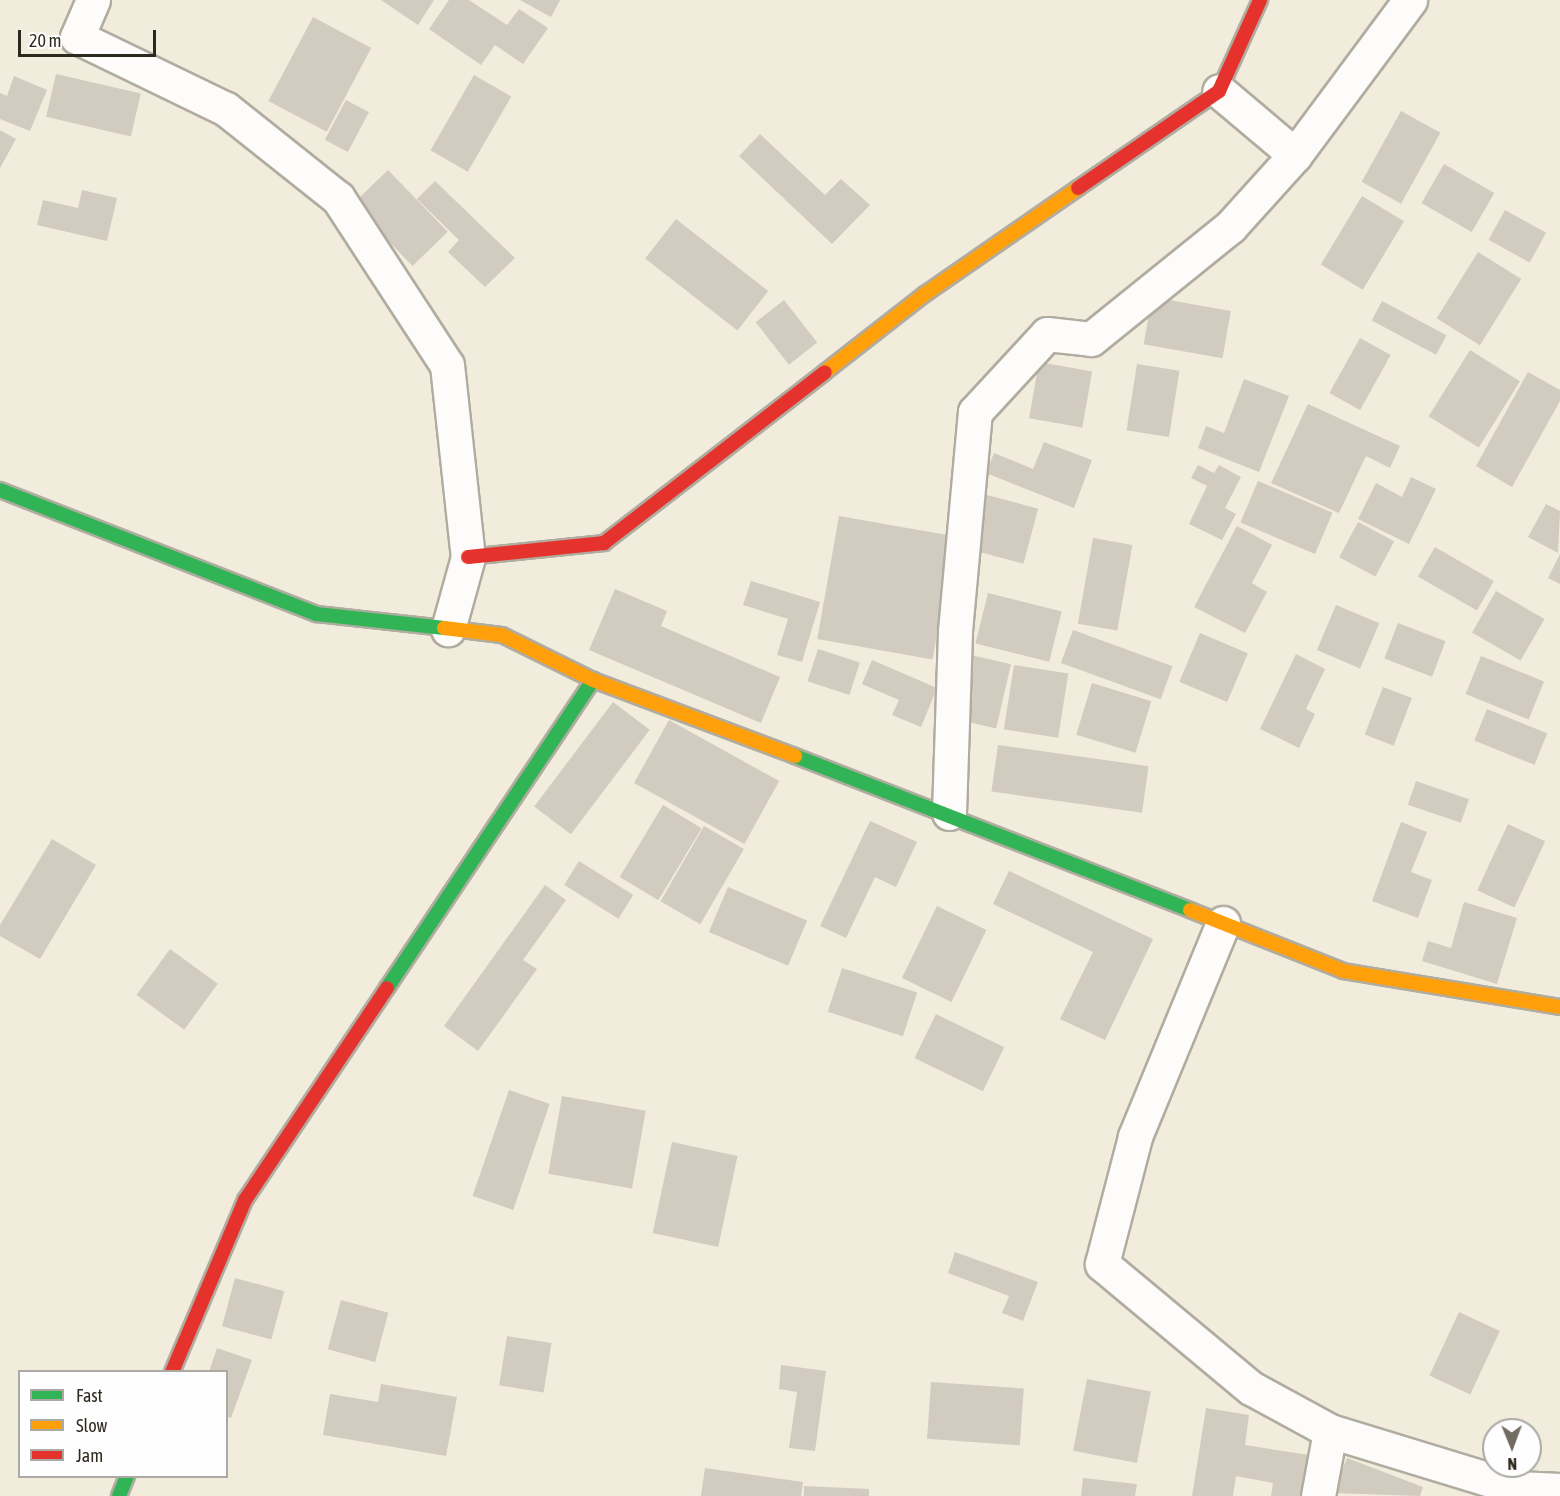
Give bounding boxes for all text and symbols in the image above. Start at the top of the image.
scale bar [21,18,159,56]
text: 20 m [29,30,61,51]
legend [18,1370,228,1478]
text: Fast [76,1385,103,1406]
text: Slow [76,1415,107,1436]
north arrow [1482,1418,1542,1478]
text: Jam [76,1445,103,1466]
text: N [1507,1455,1517,1473]

